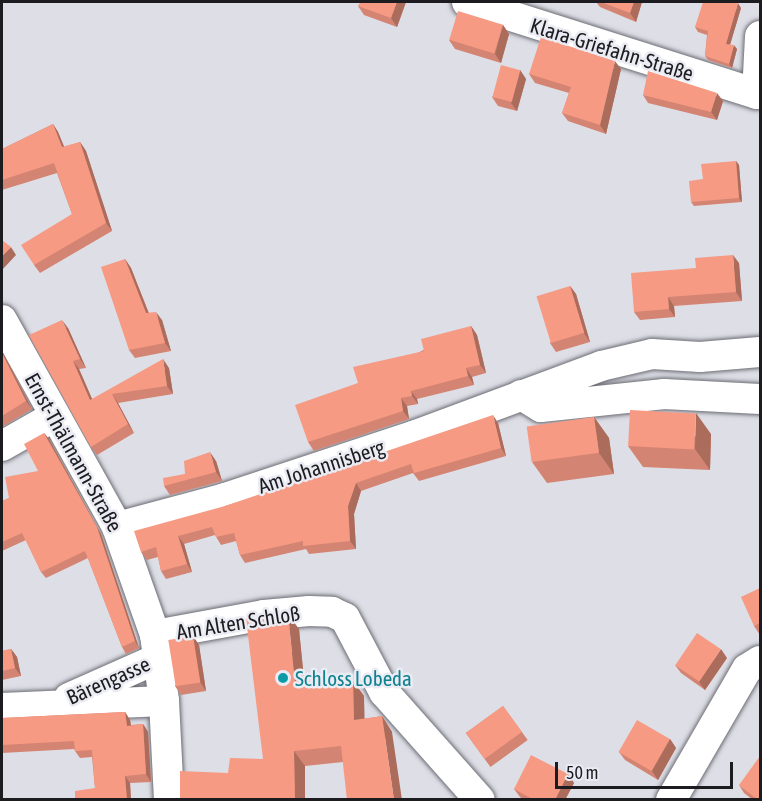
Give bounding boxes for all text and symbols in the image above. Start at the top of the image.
street label: Klara-Griefahn-Straße [527,12,697,86]
street label: Ernst-Thälmann-Straße [20,368,128,536]
street label: Am Johannisberg [255,434,387,498]
street label: Am Alten Schloß [175,600,301,644]
street label: Bärengasse [63,651,153,709]
place label: Schloss Lobeda [295,665,412,691]
marker: Schloss Lobeda [276,671,290,685]
scale bar [558,750,736,788]
text: 50 m [566,762,598,783]

